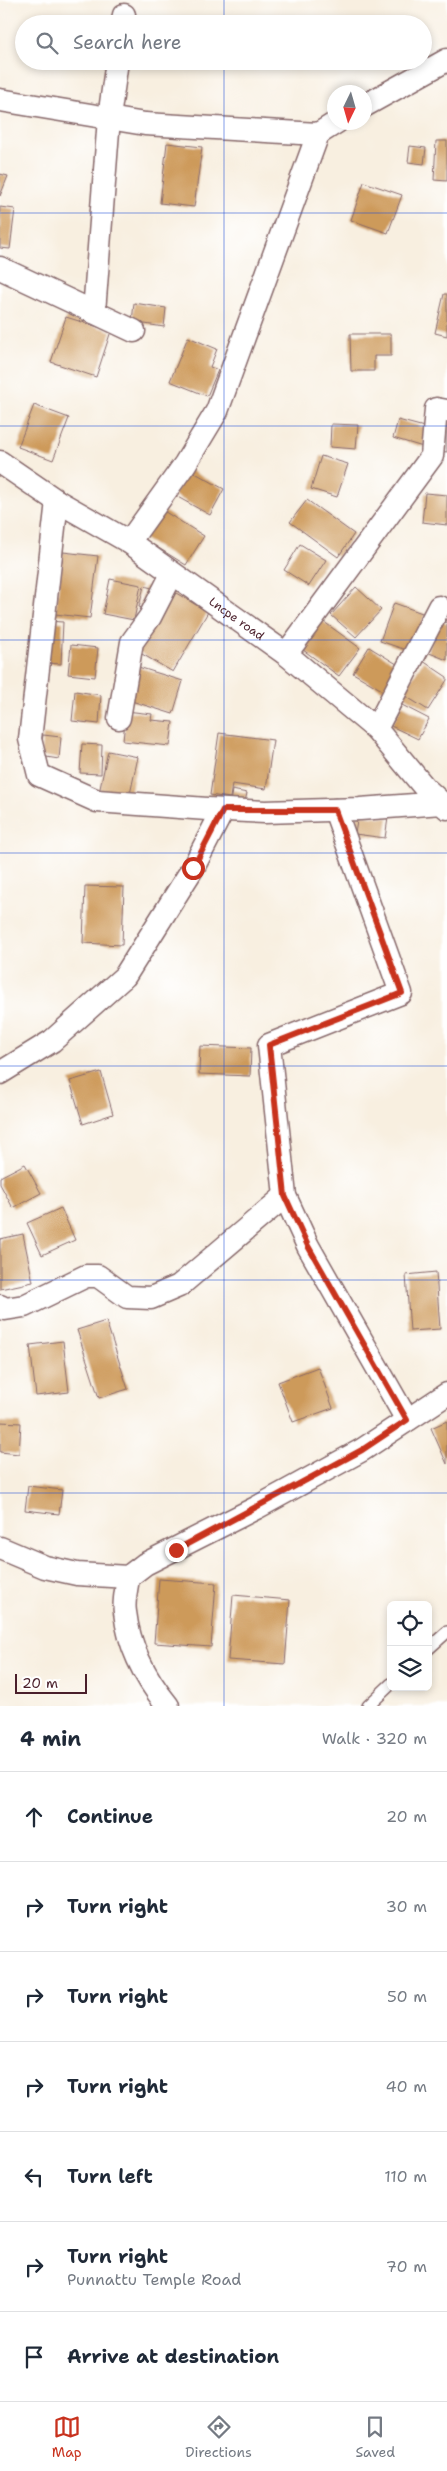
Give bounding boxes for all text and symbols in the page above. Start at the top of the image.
search box [15,15,432,70]
icon: search [33,29,61,57]
text: Search here [73,30,182,55]
north arrow [327,85,372,130]
street label: Lncpe road [206,593,268,644]
route start [182,857,205,880]
route end [165,1539,188,1562]
map controls [387,1601,432,1691]
button: locate [387,1601,432,1646]
button: layers [387,1646,432,1691]
scale bar [15,1671,88,1694]
text: 20 m [22,1674,58,1692]
text: 4 min [20,1725,81,1753]
text: Walk · 320 m [322,1728,427,1749]
icon: ahead [20,1803,48,1831]
text: Continue [67,1804,153,1829]
text: 20 m [386,1806,427,1827]
icon: right [20,1893,48,1921]
text: Turn right [67,1894,168,1919]
text: 30 m [386,1896,427,1917]
icon: right [20,1983,48,2011]
text: Turn right [67,1984,168,2009]
text: 50 m [387,1986,427,2007]
icon: right [20,2073,48,2101]
text: Turn right [67,2074,168,2099]
text: 40 m [385,2076,427,2097]
icon: left [20,2163,48,2191]
text: Turn left [67,2164,153,2189]
text: 110 m [384,2166,427,2187]
text: Turn right [67,2244,168,2269]
icon: right [20,2253,48,2281]
text: 70 m [386,2256,427,2277]
text: Punnattu Temple Road [67,2269,241,2290]
icon: arrive [20,2343,48,2371]
text: Arrive at destination [67,2344,279,2369]
tab: Map [52,2413,82,2461]
tab: Directions [185,2413,252,2461]
tab: Saved [356,2413,395,2461]

